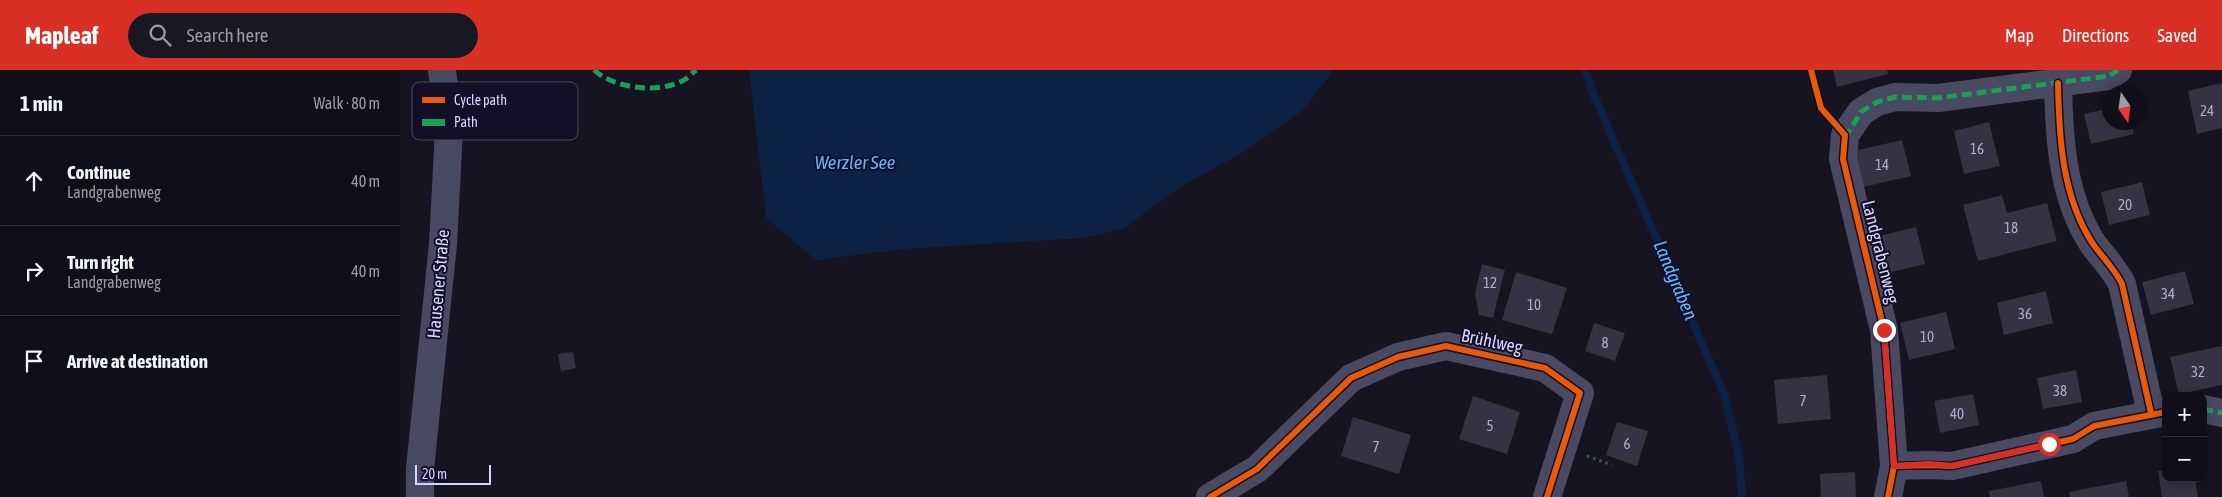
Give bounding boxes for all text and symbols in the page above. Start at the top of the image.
search box [128,13,478,58]
icon: search [146,21,174,49]
text: Mapleaf [25,22,98,49]
text: Search here [186,24,268,46]
text: Map [2005,25,2034,46]
text: Directions [2062,25,2129,46]
text: Saved [2157,25,2197,46]
legend [412,82,578,140]
north arrow [2102,85,2147,130]
text: 1 min [20,91,63,115]
text: Cycle path [454,92,507,108]
text: Walk · 80 m [314,94,380,112]
house number: 24 [2200,102,2214,119]
text: Path [454,114,478,130]
house number: 16 [1970,140,1984,157]
water label: Werzler See [815,151,895,173]
house number: 14 [1875,156,1889,173]
text: Continue [67,161,131,183]
icon: ahead [20,167,48,195]
text: 40 m [351,172,380,190]
text: Landgrabenweg [67,183,161,201]
house number: 20 [2118,196,2132,213]
street label: Landgrabenweg [1858,198,1904,306]
house number: 18 [2004,219,2018,236]
street label: Hausener Straße [423,229,453,339]
water label: Landgraben [1649,237,1703,323]
text: Turn right [67,251,134,273]
icon: right [20,257,48,285]
text: 40 m [351,262,380,280]
text: Landgrabenweg [67,273,161,291]
house number: 12 [1483,274,1497,291]
house number: 34 [2161,285,2175,302]
house number: 10 [1527,296,1541,313]
house number: 36 [2018,305,2032,322]
route end [1873,319,1896,342]
street label: Brühlweg [1459,324,1525,358]
house number: 10 [1920,328,1934,345]
house number: 8 [1601,334,1609,351]
icon: arrive [20,347,48,375]
text: Arrive at destination [67,350,208,372]
house number: 32 [2191,363,2205,380]
house number: 38 [2053,382,2067,399]
house number: 7 [1799,392,1807,409]
map controls [2162,392,2207,482]
button: + [2162,392,2207,437]
house number: 40 [1950,405,1964,422]
house number: 5 [1486,417,1494,434]
route start [2038,433,2061,456]
house number: 6 [1623,435,1631,452]
button: − [2162,437,2207,482]
house number: 7 [1372,438,1380,455]
scale bar [415,462,491,485]
text: 20 m [422,466,447,482]

